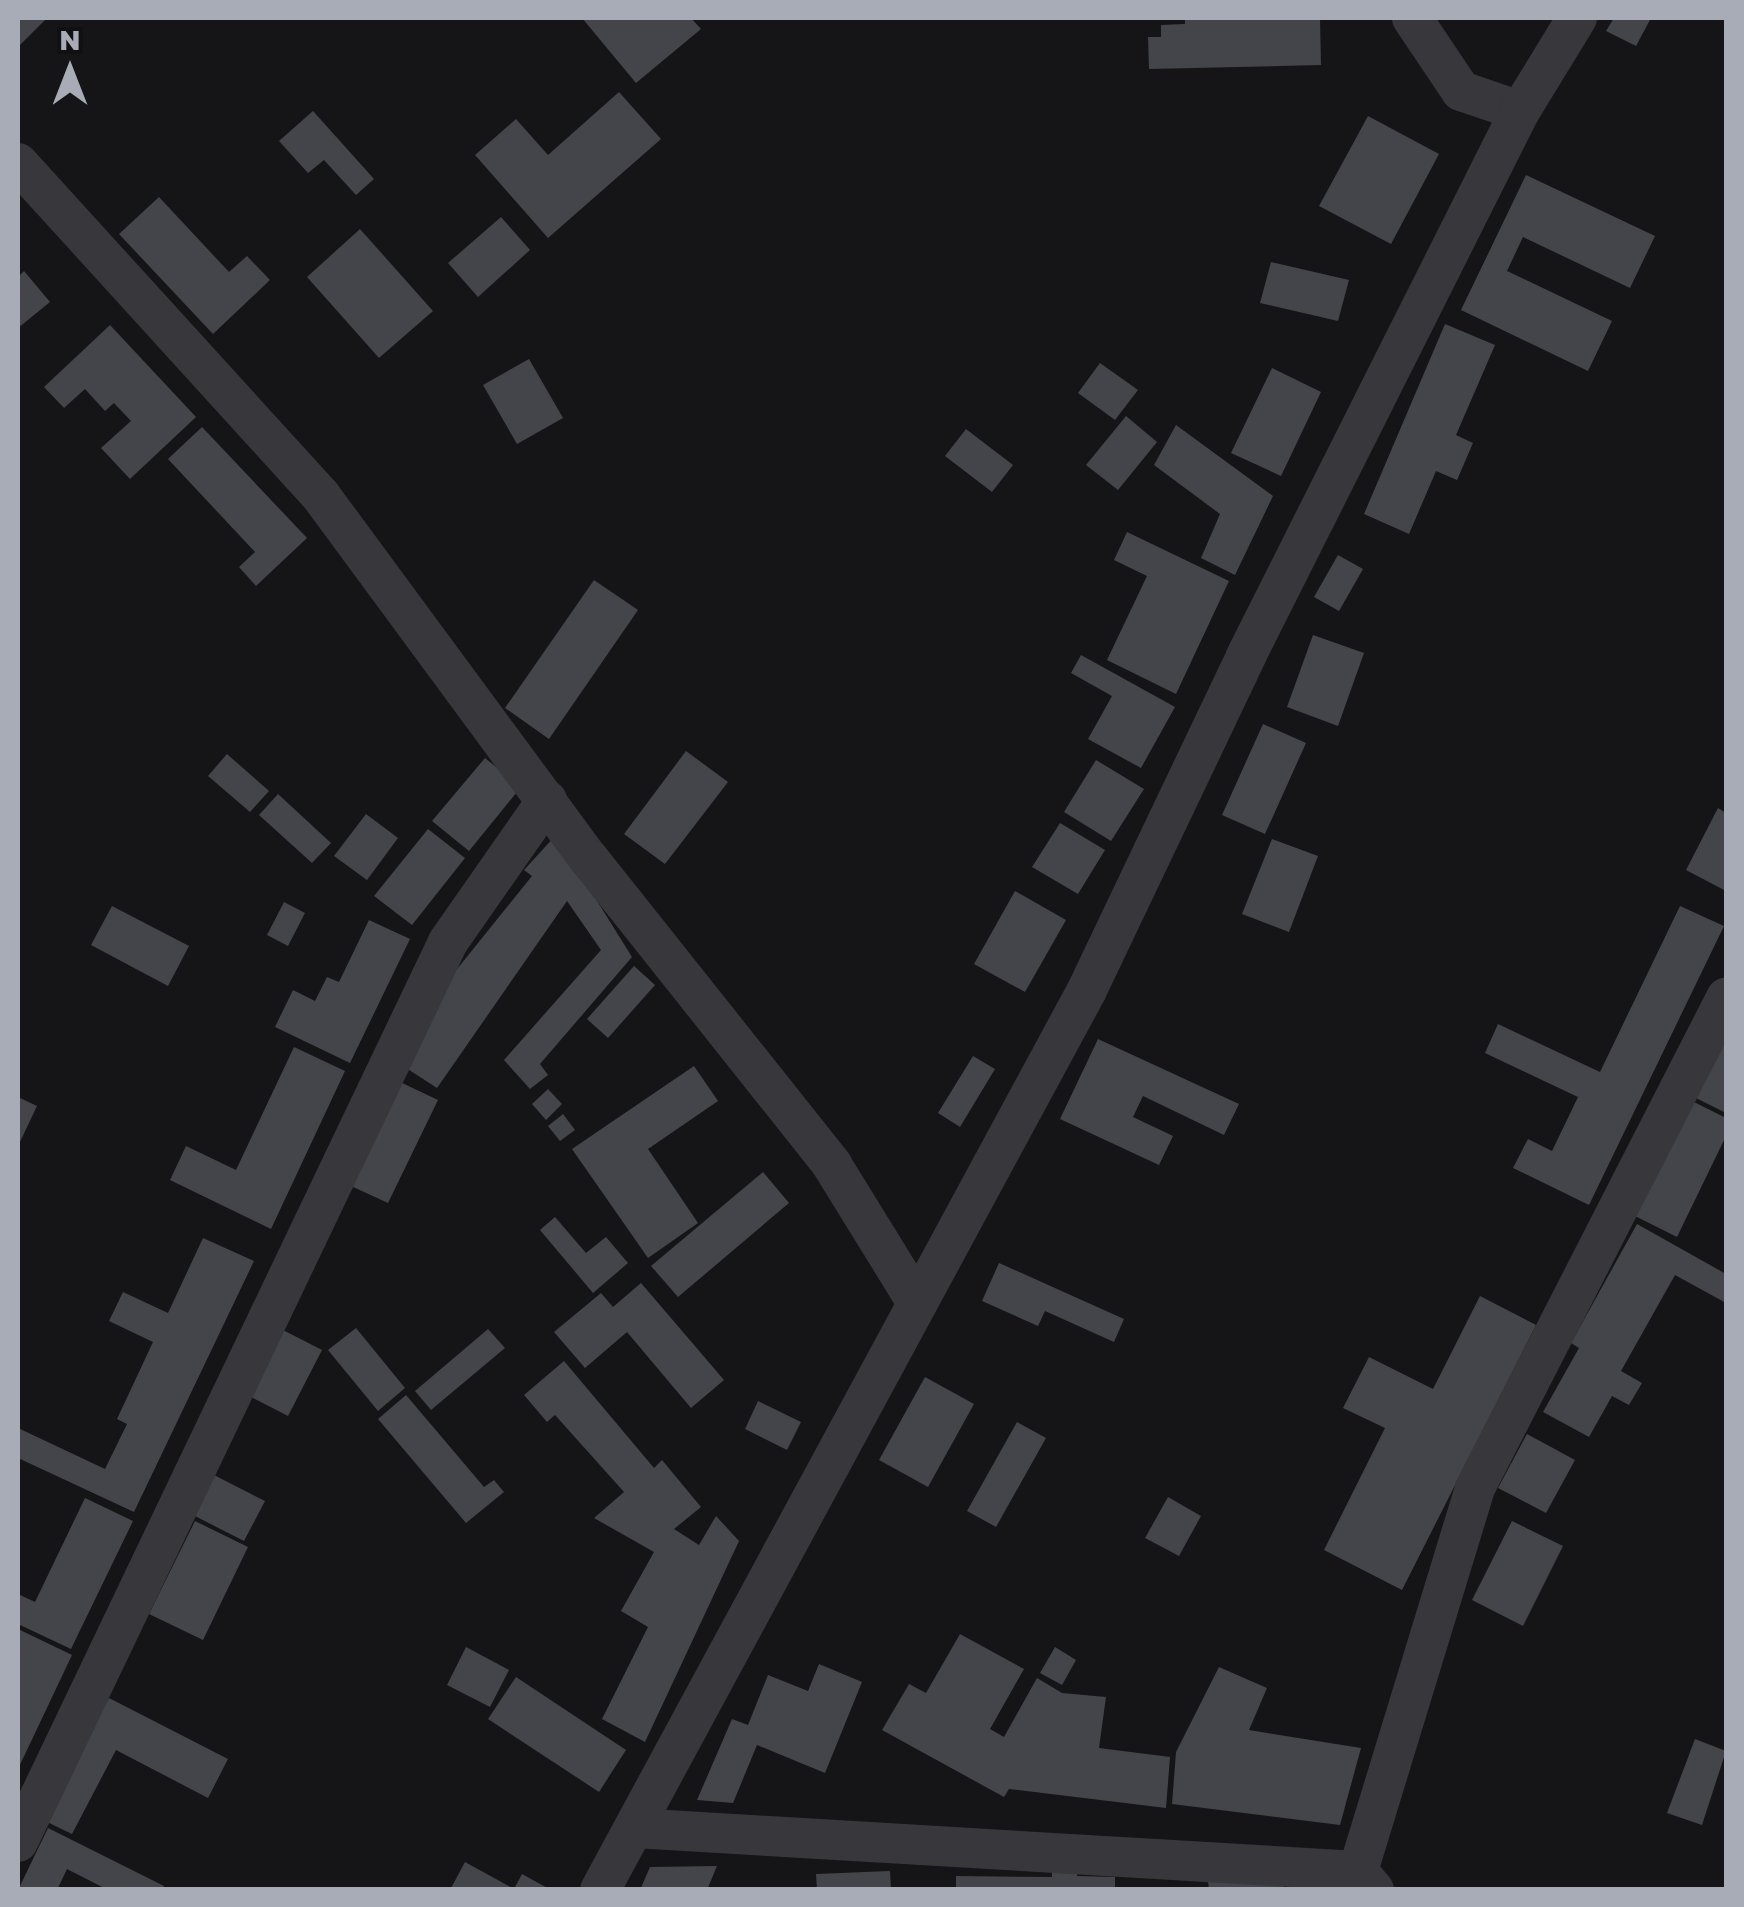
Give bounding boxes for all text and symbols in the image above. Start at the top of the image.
north arrow [20,20,120,120]
text: N [59,23,81,56]

